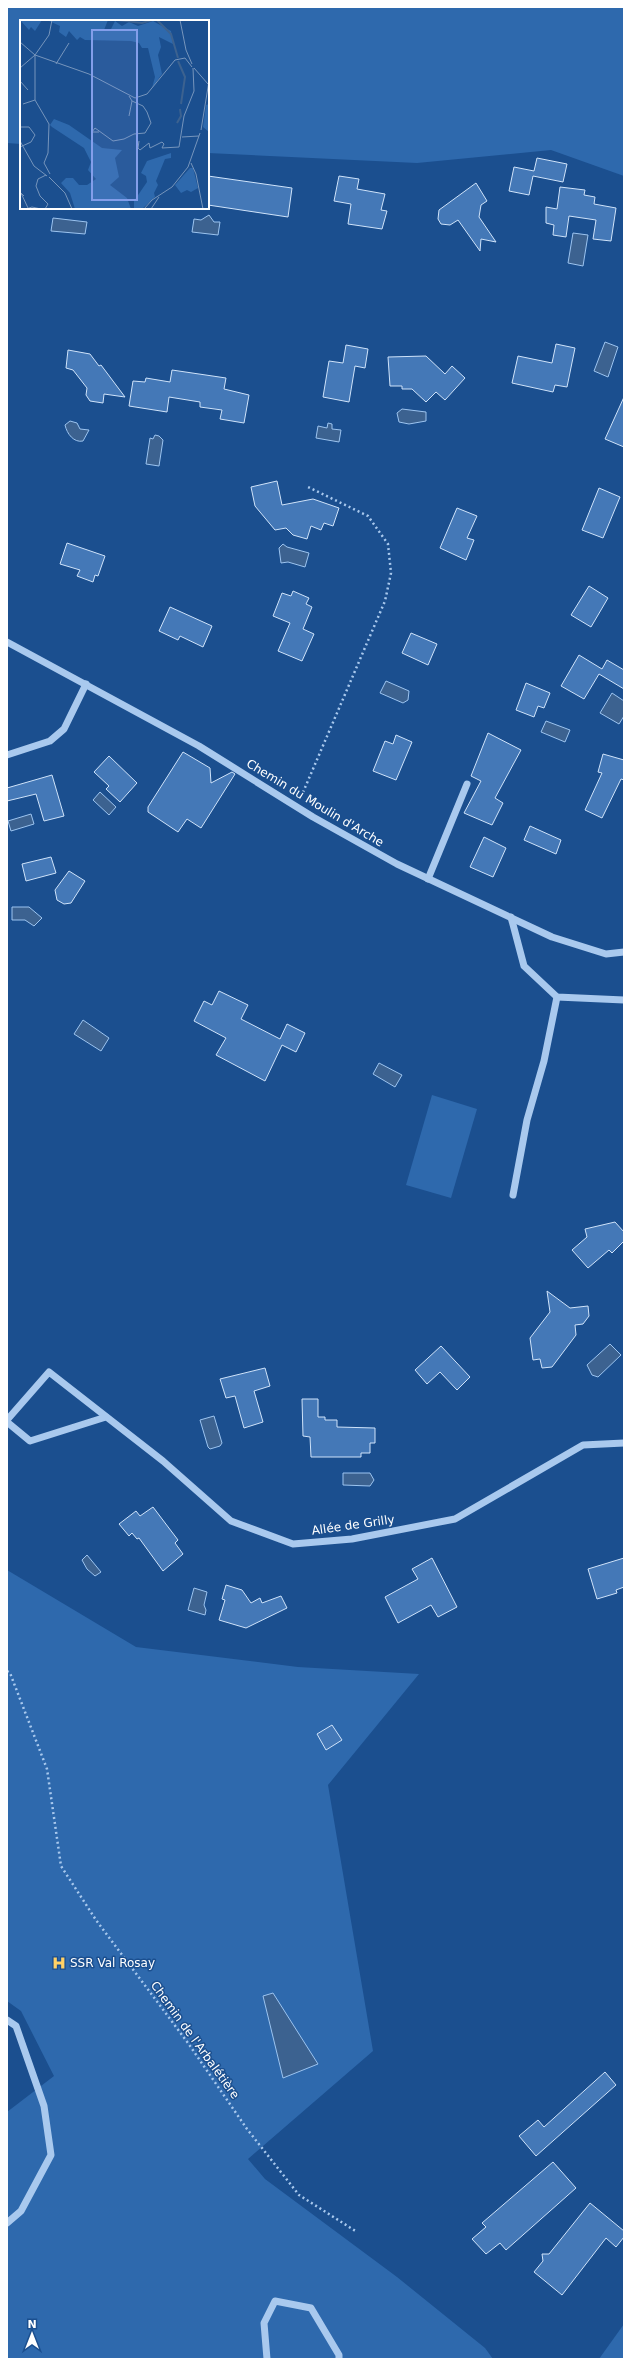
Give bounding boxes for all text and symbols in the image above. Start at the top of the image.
inset map [20,20,209,209]
street label: Chemin du Moulin d'Arche [244,756,386,850]
street label: Allée de Grilly [311,1512,395,1538]
hospital icon: SSR Val Rosay [51,1955,67,1971]
place label: SSR Val Rosay [70,1956,155,1970]
street label: Chemin de l'Arbalétière [148,1979,242,2101]
north arrow [12,2314,52,2354]
text: N [27,2318,37,2331]

